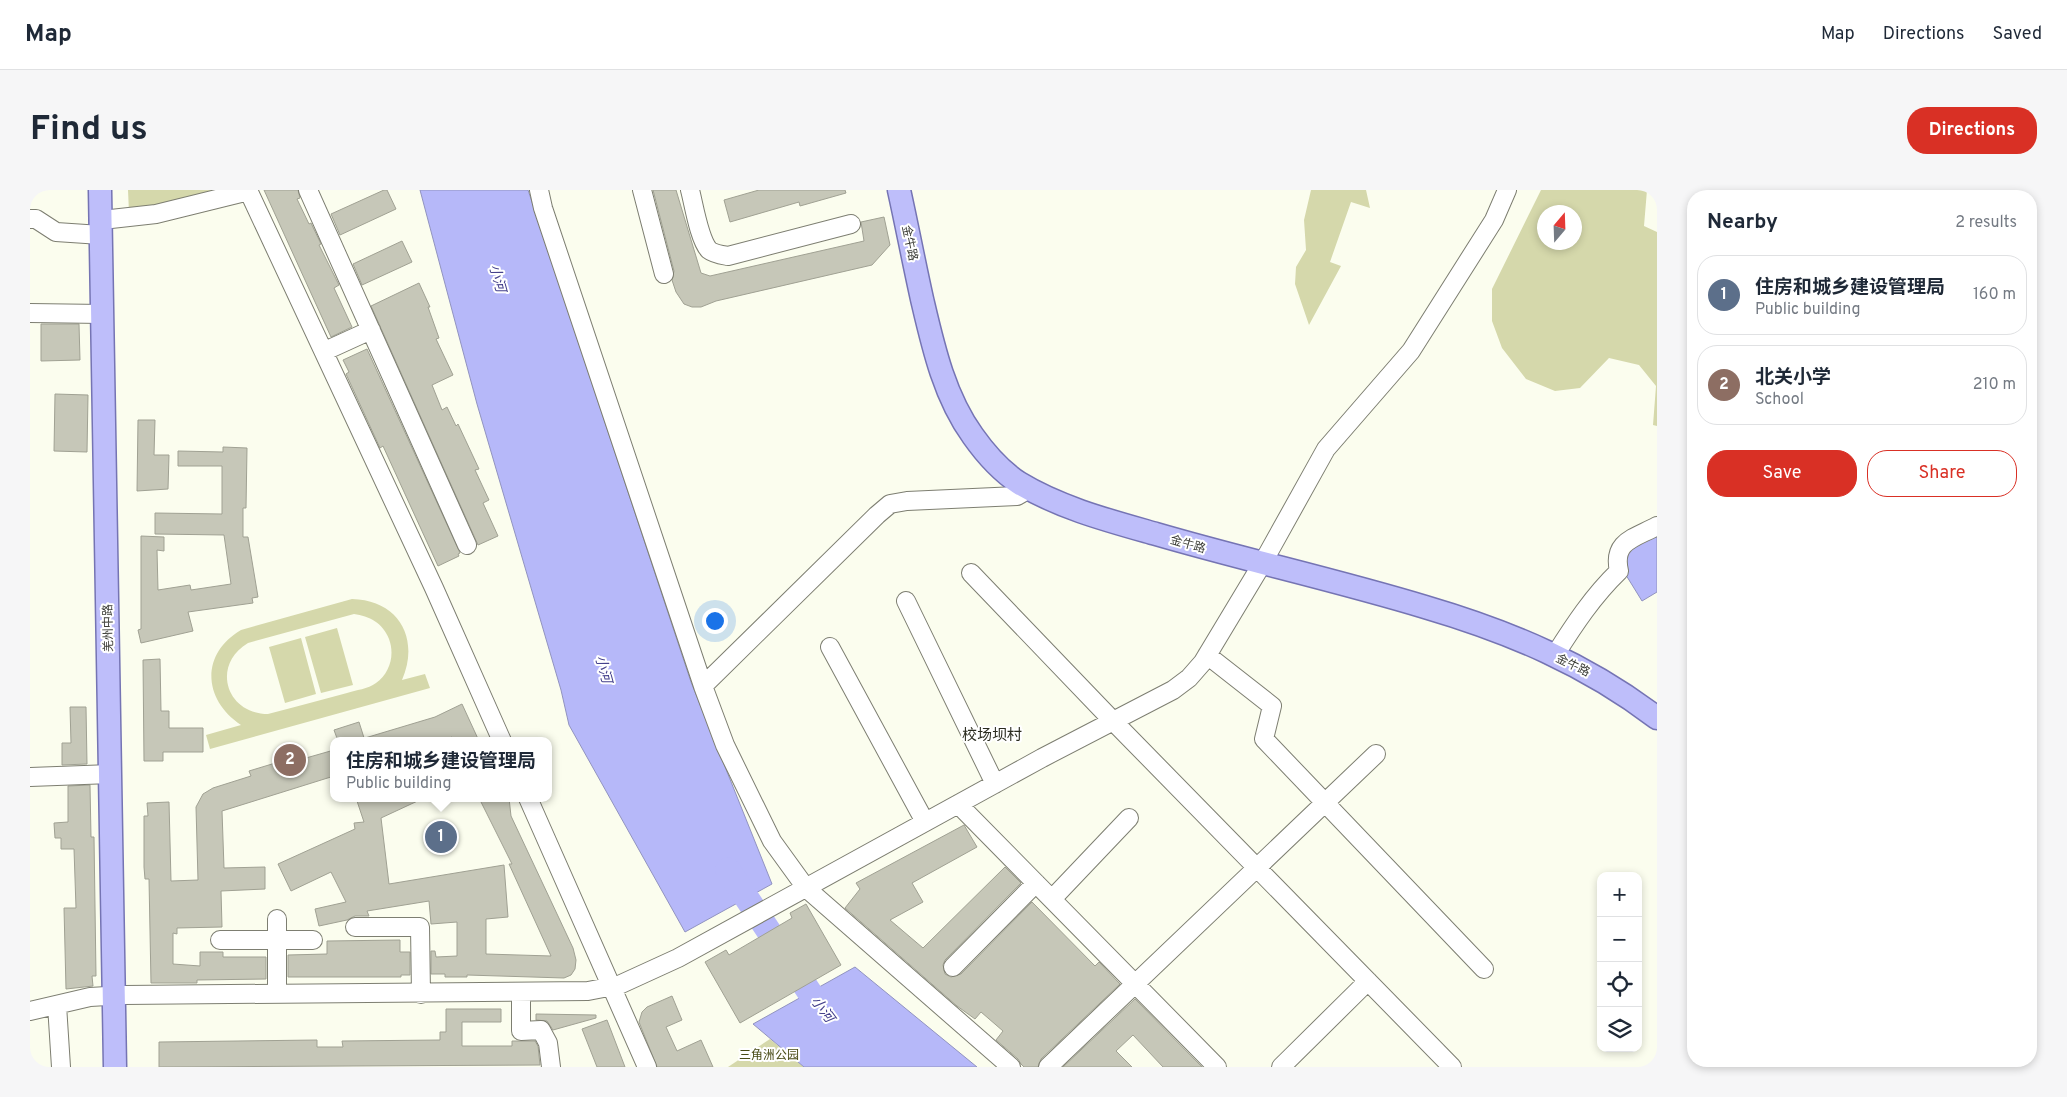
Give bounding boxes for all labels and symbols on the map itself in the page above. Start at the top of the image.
north arrow [1537,205,1582,250]
street label: 金牛路 [897,224,921,262]
water label: 小河 [485,263,509,297]
street label: 金牛路 [1168,532,1207,558]
street label: 羌州中路 [101,604,117,652]
your location [702,608,728,634]
street label: 金牛路 [1553,651,1592,681]
water label: 小河 [591,654,615,688]
district label: 校场坝村 [962,726,1022,746]
pin: 2 [274,741,306,779]
pin: 1 [425,818,457,856]
water label: 小河 [807,994,839,1029]
park label: 三角洲公园 [739,1048,799,1064]

